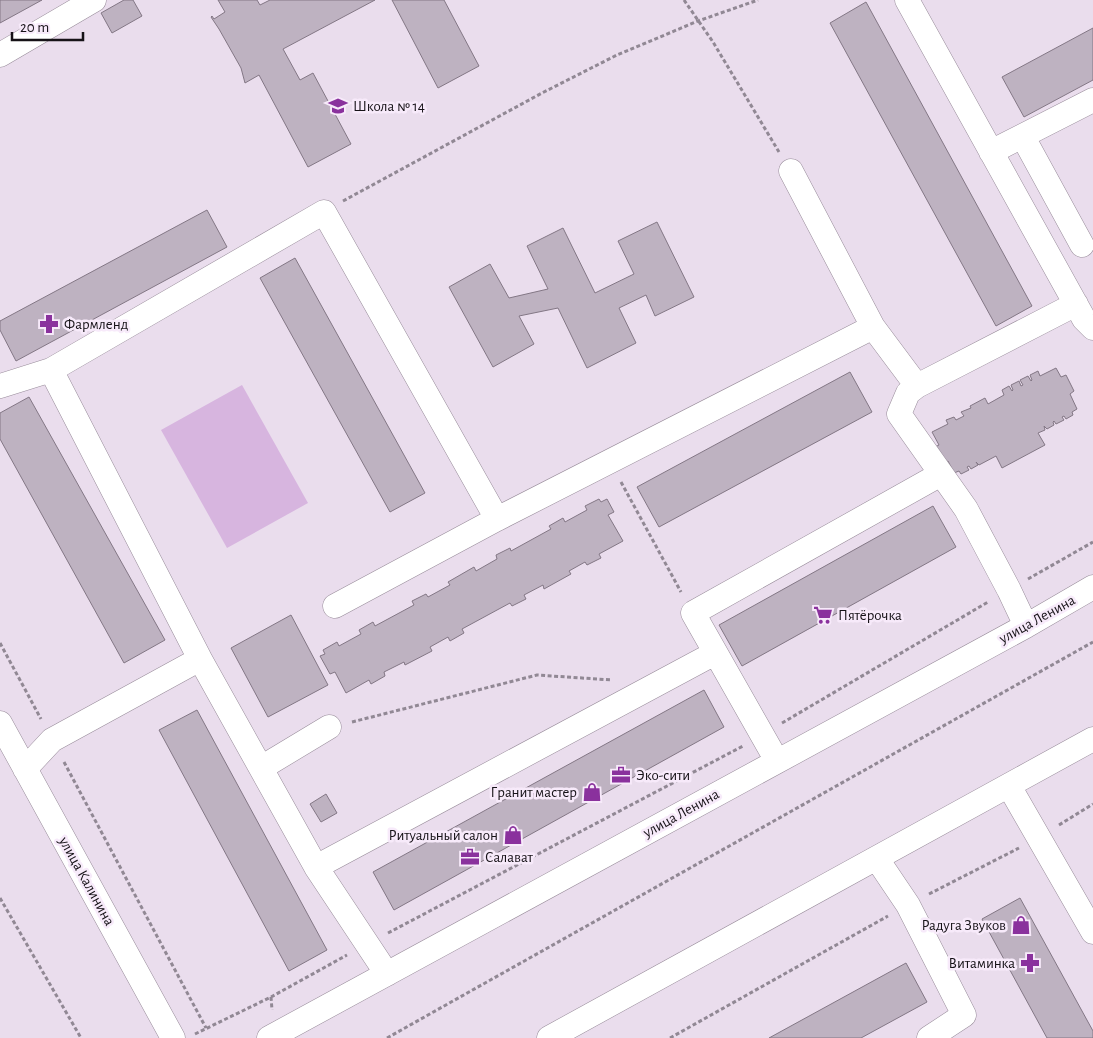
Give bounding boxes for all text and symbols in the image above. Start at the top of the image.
scale bar [12,10,84,42]
text: 20 m [20,20,49,35]
school or university icon: Школа № 14 [327,95,349,117]
place label: Школа № 14 [353,99,425,114]
pharmacy icon: Фармленд [38,313,60,335]
place label: Фармленд [64,317,128,332]
street label: улица Ленина [996,592,1078,647]
supermarket icon: Пятёрочка [812,604,834,626]
place label: Пятёрочка [838,608,902,623]
office icon: Эко-сити [610,764,632,786]
place label: Эко-сити [636,768,690,783]
shop icon: Гранит мастер [581,781,603,803]
place label: Гранит мастер [491,785,577,800]
street label: улица Ленина [640,786,722,841]
shop icon: Ритуальный салон [502,824,524,846]
place label: Ритуальный салон [389,828,498,843]
street label: улица Калинина [56,834,117,928]
office icon: Салават [459,846,481,868]
place label: Салават [485,850,534,865]
shop icon: Радуга Звуков [1010,914,1032,936]
place label: Радуга Звуков [921,918,1006,933]
pharmacy icon: Витаминка [1019,952,1041,974]
place label: Витаминка [949,956,1015,971]

